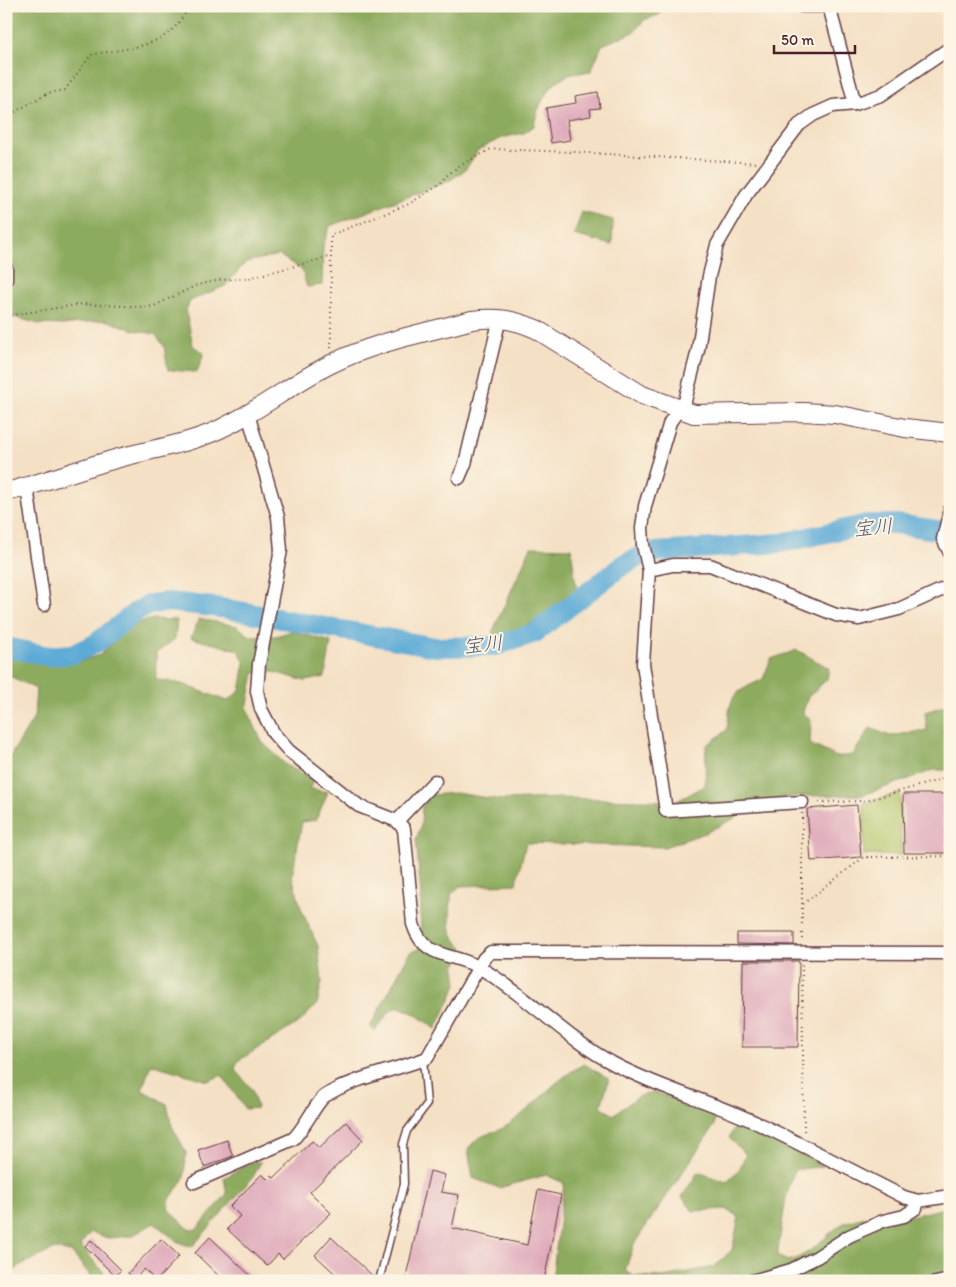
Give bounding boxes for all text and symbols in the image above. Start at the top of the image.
scale bar [774,22,855,54]
text: 50 m [781,31,814,49]
water label: 宝川 [852,513,894,541]
water label: 宝川 [462,630,504,658]

